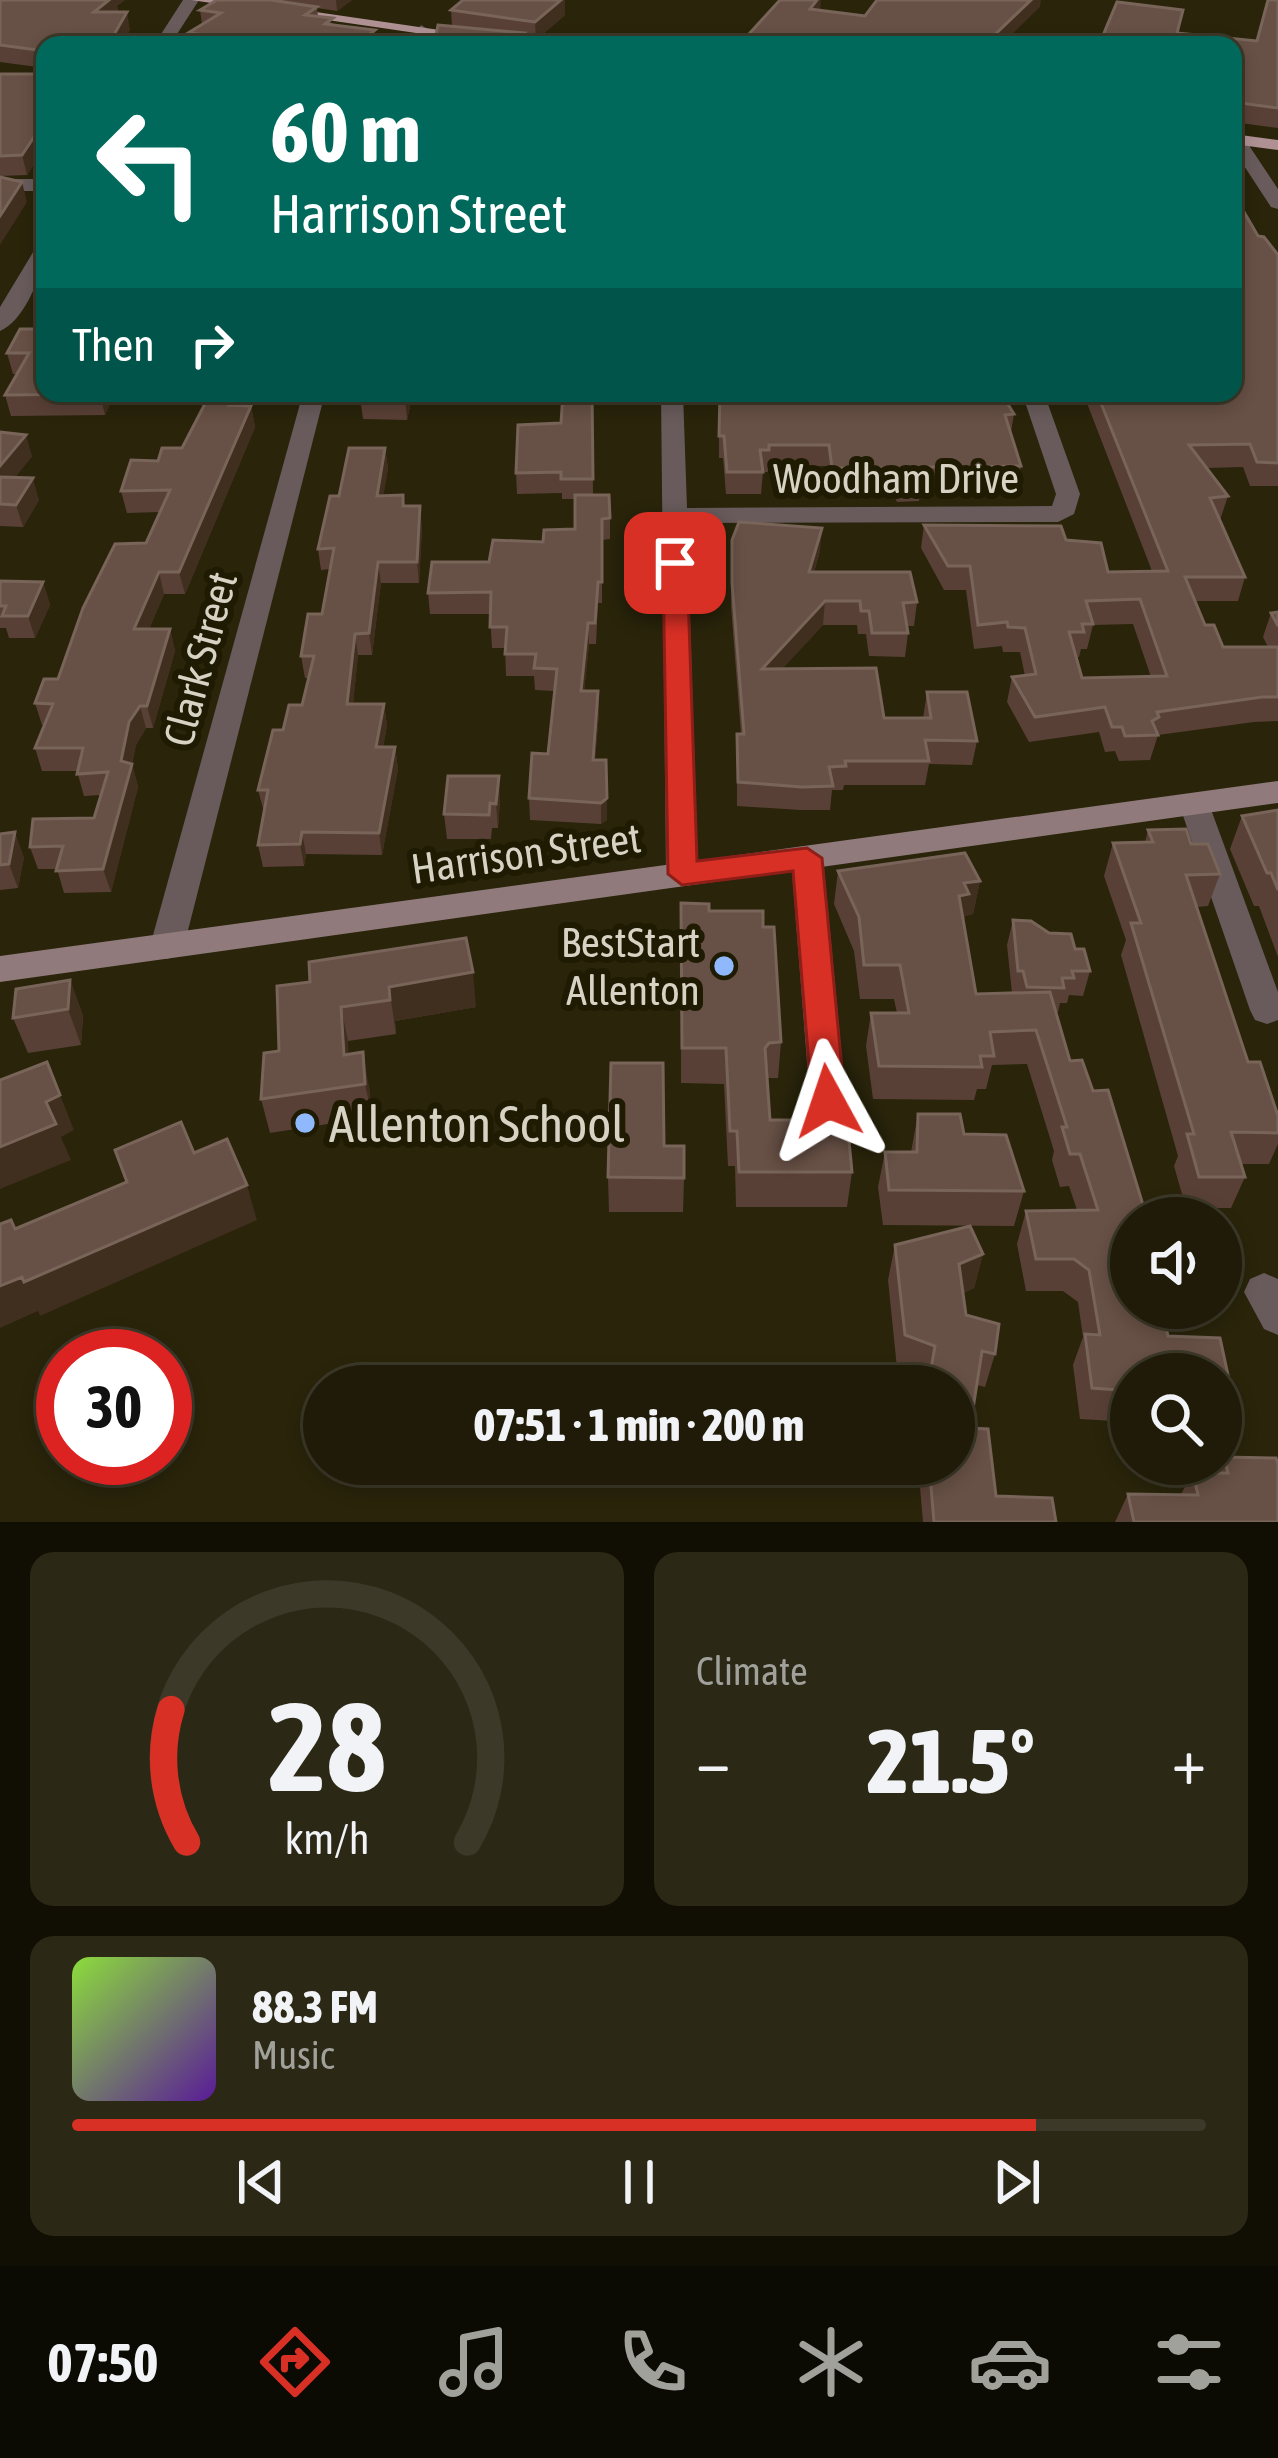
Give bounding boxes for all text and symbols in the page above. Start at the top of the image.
icon: left [72,84,228,240]
text: 60 m [270,84,421,180]
text: Harrison Street [270,183,567,244]
icon: right [179,312,245,378]
text: Then [72,319,155,371]
street label: Woodham Drive [773,454,1019,502]
pin [624,512,726,614]
icon: arrive [642,530,708,596]
street label: Clark Street [154,567,246,751]
street label: Harrison Street [408,813,644,893]
place label: BestStart Allenton [561,918,700,1014]
marker: BestStart Allenton [711,953,737,979]
position arrow [765,1038,891,1164]
place label: Allenton School [329,1094,625,1153]
marker: Allenton School [292,1110,318,1136]
map controls [1110,1197,1242,1485]
button: sound [1110,1197,1242,1329]
speed limit sign: 30 [36,1329,192,1485]
button: search [1110,1353,1242,1485]
text: 07:51 · 1 min · 200 m [474,1399,804,1451]
text: Climate [696,1649,808,1693]
text: 28 [268,1674,386,1817]
text: 21.5° [867,1709,1035,1812]
text: − [696,1722,730,1798]
text: + [1172,1722,1206,1798]
text: km/h [284,1814,370,1863]
text: 88.3 FM [252,1981,378,2033]
text: Music [252,2033,334,2077]
icon: previous [228,2149,294,2215]
icon: pause [606,2149,672,2215]
icon: next [984,2149,1050,2215]
icon: directions [253,2320,337,2404]
icon: music [432,2320,516,2404]
icon: phone [611,2320,695,2404]
icon: climate [789,2320,873,2404]
icon: car [968,2320,1052,2404]
icon: filters [1147,2320,1231,2404]
text: 07:50 [47,2332,158,2393]

